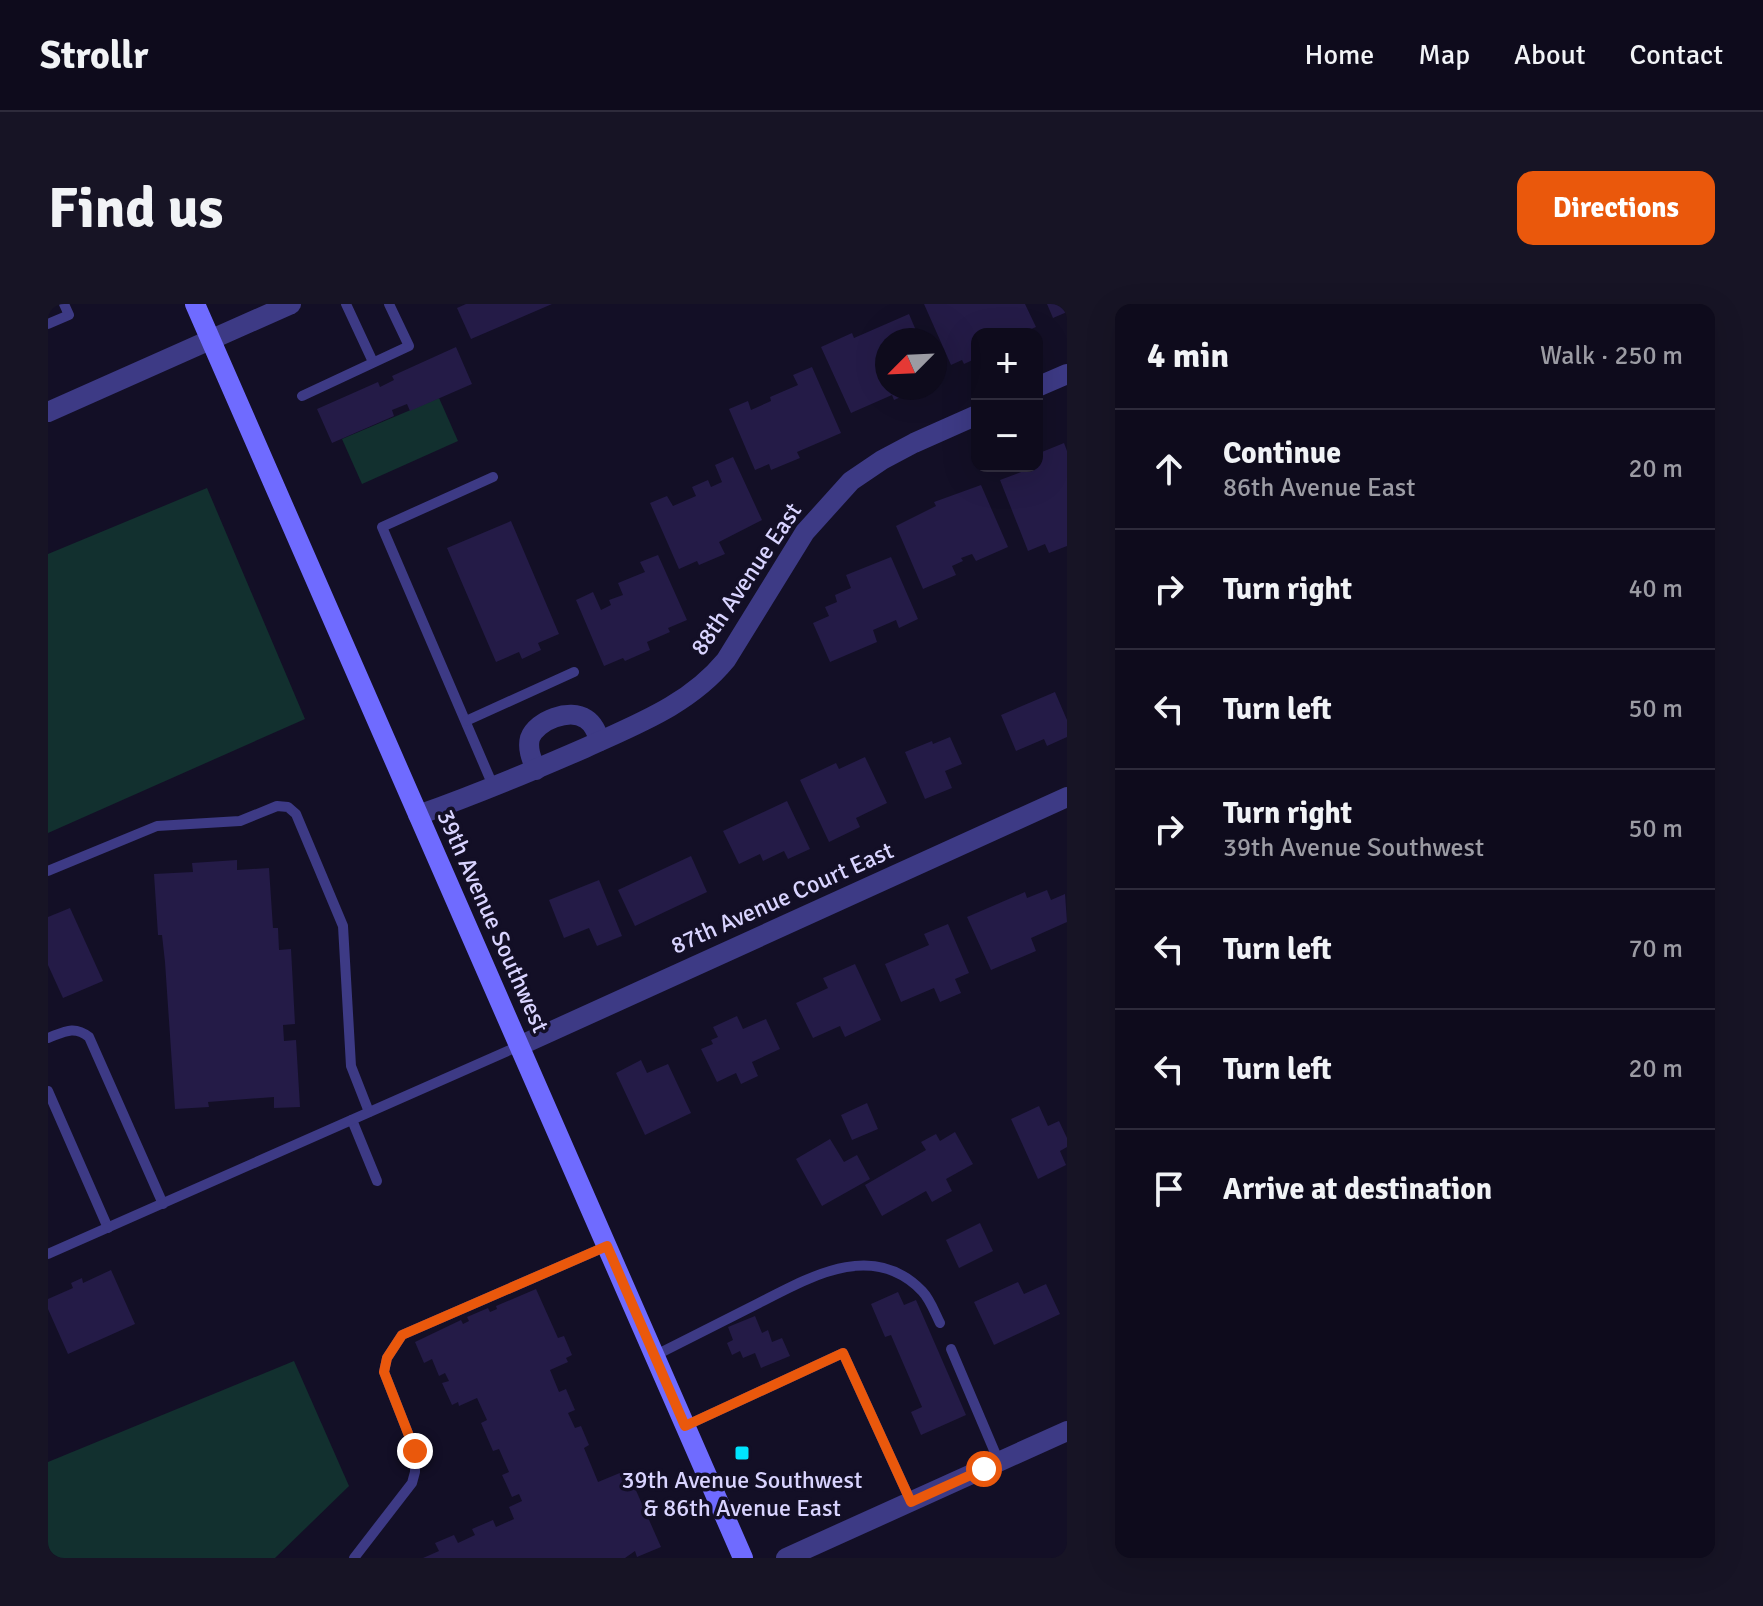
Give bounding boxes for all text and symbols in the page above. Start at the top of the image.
text: Strollr [40,32,148,79]
text: Home [1305,38,1374,72]
text: Map [1418,38,1470,72]
text: About [1514,38,1586,72]
text: Contact [1630,38,1723,72]
button: Directions [1517,171,1715,245]
text: Find us [48,174,223,243]
north arrow [875,328,947,400]
map controls [971,328,1043,472]
button: + [971,328,1043,400]
text: 4 min [1147,335,1229,377]
text: Walk · 250 m [1540,340,1683,372]
button: − [971,400,1043,472]
text: Continue [1223,435,1341,472]
icon: ahead [1147,447,1191,491]
text: 20 m [1628,453,1683,485]
text: 86th Avenue East [1223,472,1415,504]
street label: 88th Avenue East [684,497,808,661]
icon: right [1147,567,1191,611]
text: Turn right [1223,571,1352,608]
text: 40 m [1628,573,1683,605]
icon: left [1147,687,1191,731]
text: Turn left [1223,691,1332,728]
text: 50 m [1628,693,1683,725]
text: Turn right [1223,795,1352,832]
street label: 39th Avenue Southwest [430,805,556,1037]
icon: right [1147,807,1191,851]
text: 50 m [1628,813,1683,845]
text: 39th Avenue Southwest [1223,832,1484,864]
street label: 87th Avenue Court East [666,835,898,961]
icon: left [1147,927,1191,971]
text: Turn left [1223,931,1332,968]
text: 70 m [1628,933,1683,965]
icon: left [1147,1047,1191,1091]
text: Turn left [1223,1051,1332,1088]
text: 20 m [1628,1053,1683,1085]
icon: arrive [1147,1167,1191,1211]
text: Arrive at destination [1223,1171,1492,1208]
route end [397,1433,433,1469]
marker: 39th Avenue Southwest & 86th Avenue East [733,1444,751,1462]
route start [966,1451,1002,1487]
place label: 39th Avenue Southwest & 86th Avenue East [622,1465,863,1523]

